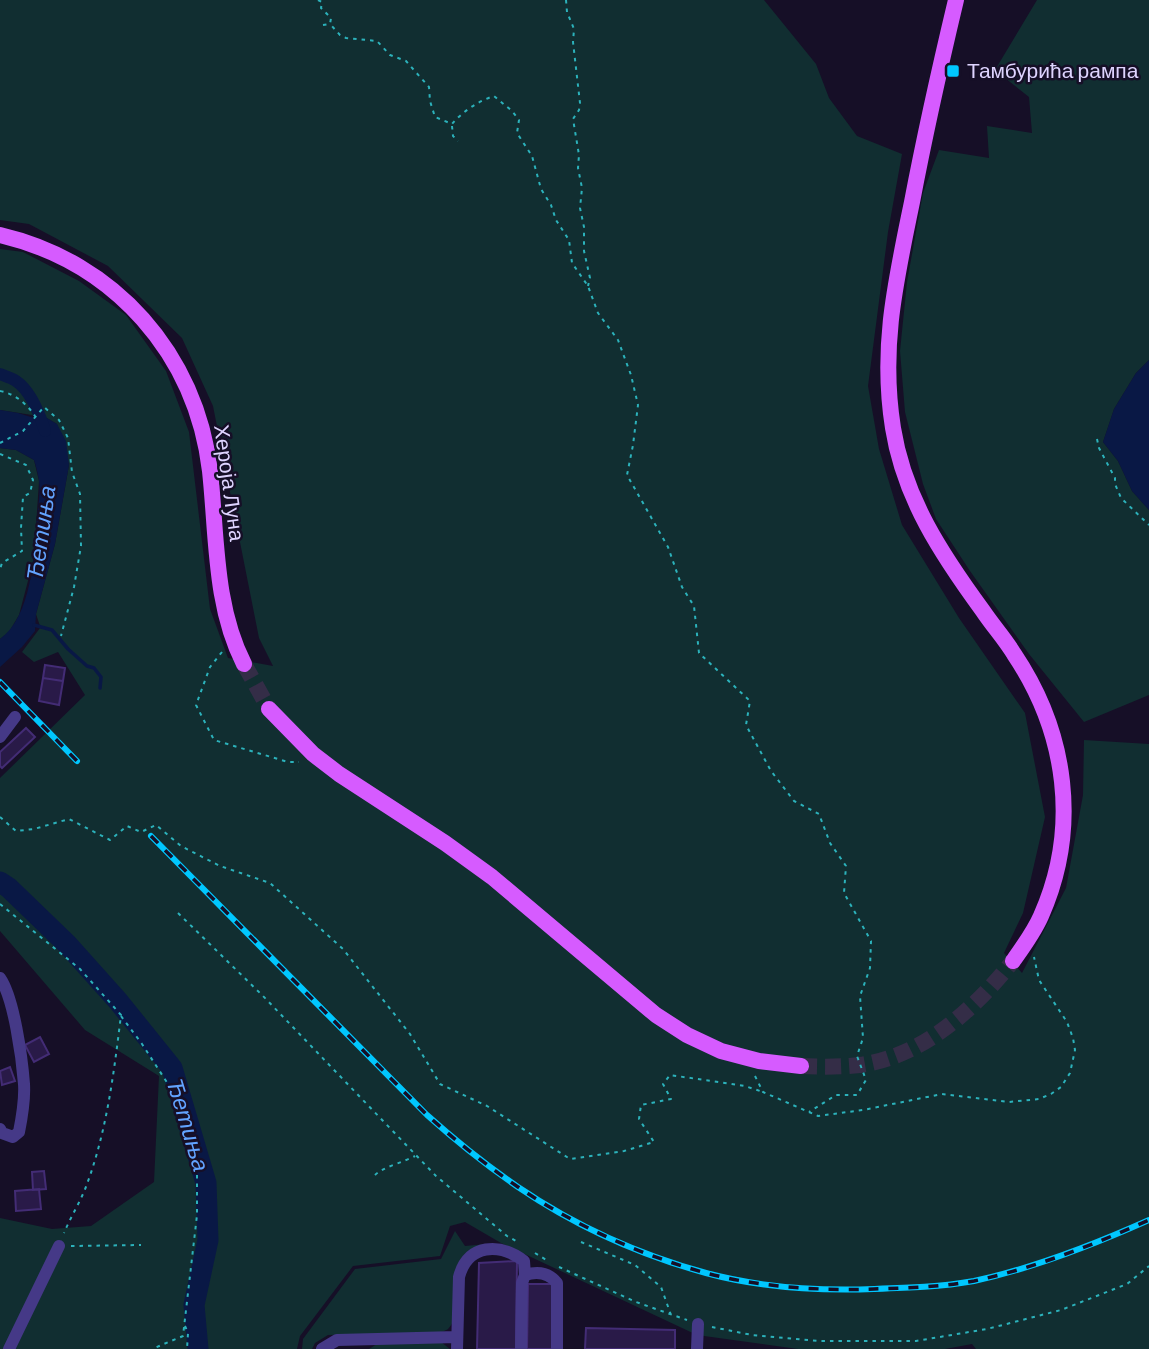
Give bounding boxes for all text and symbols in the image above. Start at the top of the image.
place label: Тамбурића рампа [967,57,1139,82]
marker: Тамбурића рампа [945,63,961,79]
street label: Хероја Луна [210,423,251,543]
water label: Ђетиња [19,484,61,582]
water label: Ђетиња [162,1075,216,1175]

